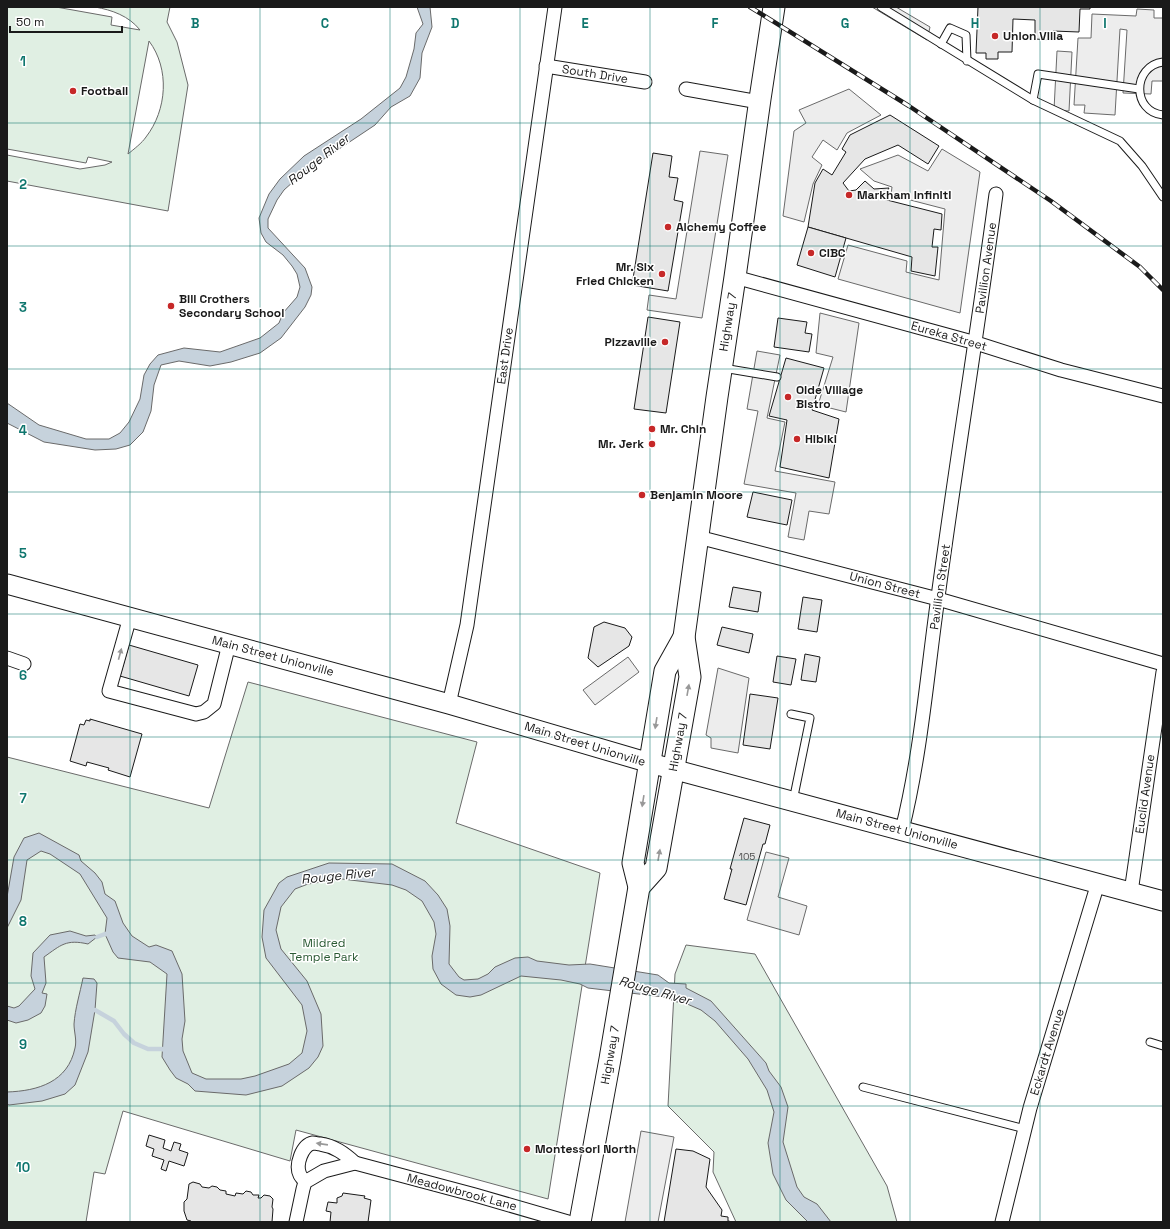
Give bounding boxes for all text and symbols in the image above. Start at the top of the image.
scale bar [10,8,122,34]
text: 50 m [16,14,44,30]
text: B [191,15,200,32]
text: C [321,15,329,32]
text: D [451,15,460,32]
text: E [581,15,589,32]
text: F [712,15,719,32]
text: G [841,15,849,32]
text: H [971,15,979,32]
text: I [1103,15,1107,32]
place label: Union Villa [1003,28,1063,44]
marker: Union Villa [990,31,1000,41]
text: 1 [20,53,26,70]
street label: South Drive [561,61,629,87]
place label: Football [81,83,128,99]
marker: Football [68,86,78,96]
water label: Rouge River [284,129,354,189]
text: 2 [19,176,27,193]
place label: Markham Infiniti [857,187,951,203]
marker: Markham Infiniti [844,190,854,200]
place label: Alchemy Coffee [676,219,766,235]
street label: Pavillion Avenue [972,221,1000,315]
marker: Alchemy Coffee [663,222,673,232]
place label: CIBC [819,245,846,261]
marker: CIBC [806,248,816,258]
place label: Mr. Six Fried Chicken [576,259,654,289]
marker: Mr. Six Fried Chicken [657,269,667,279]
place label: Bill Crothers Secondary School [179,291,284,321]
street label: Highway 7 [715,291,741,353]
text: 3 [19,299,27,316]
marker: Bill Crothers Secondary School [166,301,176,311]
street label: Eureka Street [909,317,989,355]
street label: East Drive [493,327,517,385]
place label: Pizzaville [604,334,657,350]
marker: Pizzaville [660,337,670,347]
place label: Olde Village Bistro [796,382,863,412]
marker: Olde Village Bistro [783,392,793,402]
place label: Mr. Chin [660,421,706,437]
text: 4 [19,422,27,439]
marker: Mr. Chin [647,424,657,434]
place label: Hibiki [805,431,837,447]
marker: Hibiki [792,434,802,444]
place label: Mr. Jerk [598,436,644,452]
marker: Mr. Jerk [647,439,657,449]
place label: Benjamin Moore [650,487,743,503]
marker: Benjamin Moore [637,490,647,500]
street label: Pavillion Street [926,543,954,631]
text: 5 [19,545,27,562]
street label: Union Street [848,568,922,602]
street label: Main Street Unionville [210,632,336,680]
one-way arrow [117,648,123,661]
text: 6 [19,667,27,684]
one-way arrow [685,683,691,696]
street label: Highway 7 [665,711,691,773]
one-way arrow [653,717,659,729]
street label: Main Street Unionville [523,718,647,770]
street label: Euclid Avenue [1131,753,1159,835]
text: 7 [19,790,27,807]
one-way arrow [640,795,646,807]
street label: Main Street Unionville [834,805,960,853]
one-way arrow [656,849,662,861]
house number: 105 [739,850,755,863]
water label: Rouge River [300,863,378,888]
text: 8 [19,913,27,930]
park label: Mildred Temple Park [289,935,359,965]
water label: Rouge River [617,972,695,1009]
street label: Eckardt Avenue [1026,1007,1068,1097]
street label: Highway 7 [597,1024,623,1086]
text: 9 [19,1036,27,1053]
one-way arrow [316,1141,328,1147]
place label: Montessori North [535,1141,636,1157]
marker: Montessori North [522,1144,532,1154]
text: 10 [16,1159,30,1176]
street label: Meadowbrook Lane [405,1170,519,1214]

